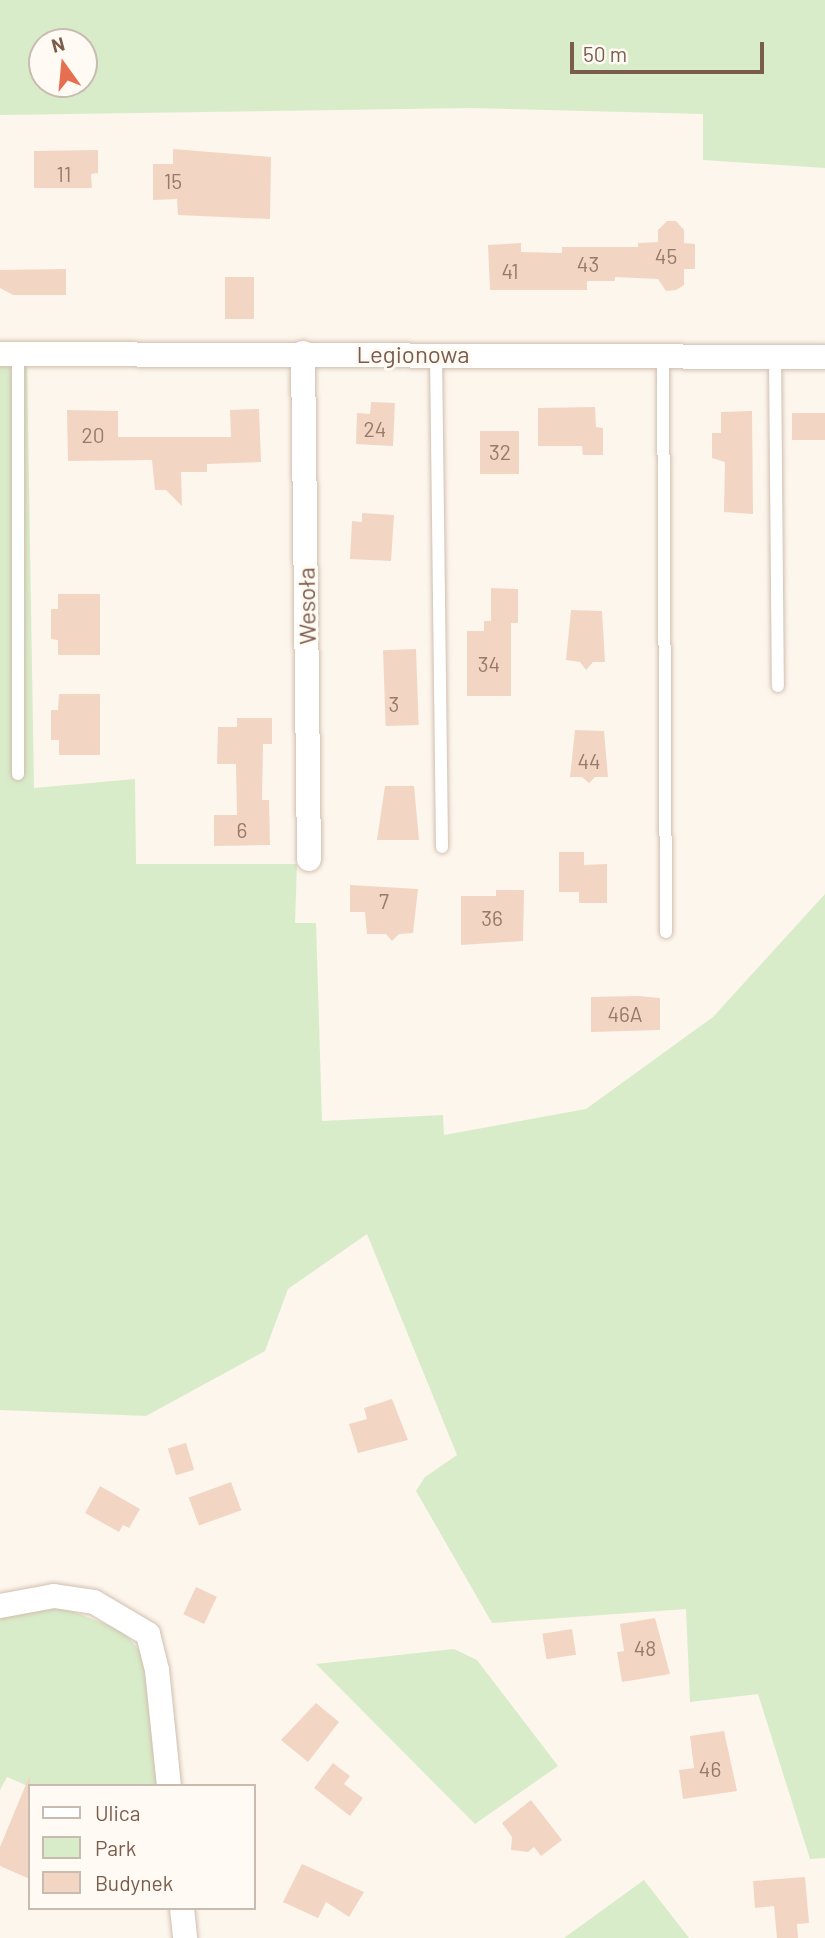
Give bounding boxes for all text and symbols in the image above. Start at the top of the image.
north arrow [28,28,98,98]
scale bar [573,28,767,72]
text: N [49,31,67,57]
text: 50 m [583,41,627,66]
house number: 11 [57,161,71,187]
house number: 15 [164,168,182,194]
house number: 45 [655,243,677,269]
house number: 43 [577,251,599,277]
house number: 41 [502,258,518,284]
street label: Legionowa [356,340,470,368]
house number: 24 [364,416,386,442]
house number: 20 [81,422,105,448]
house number: 32 [489,439,511,465]
street label: Wesoła [291,567,321,645]
house number: 34 [478,651,500,677]
house number: 3 [389,691,399,717]
house number: 44 [577,748,601,774]
house number: 6 [237,817,247,843]
house number: 7 [379,888,389,914]
house number: 36 [481,905,503,931]
house number: 46A [607,1001,643,1027]
house number: 48 [634,1635,656,1661]
house number: 46 [699,1756,721,1782]
legend [28,1784,256,1910]
text: Ulica [95,1800,140,1825]
text: Park [95,1835,136,1860]
text: Budynek [95,1870,173,1895]

